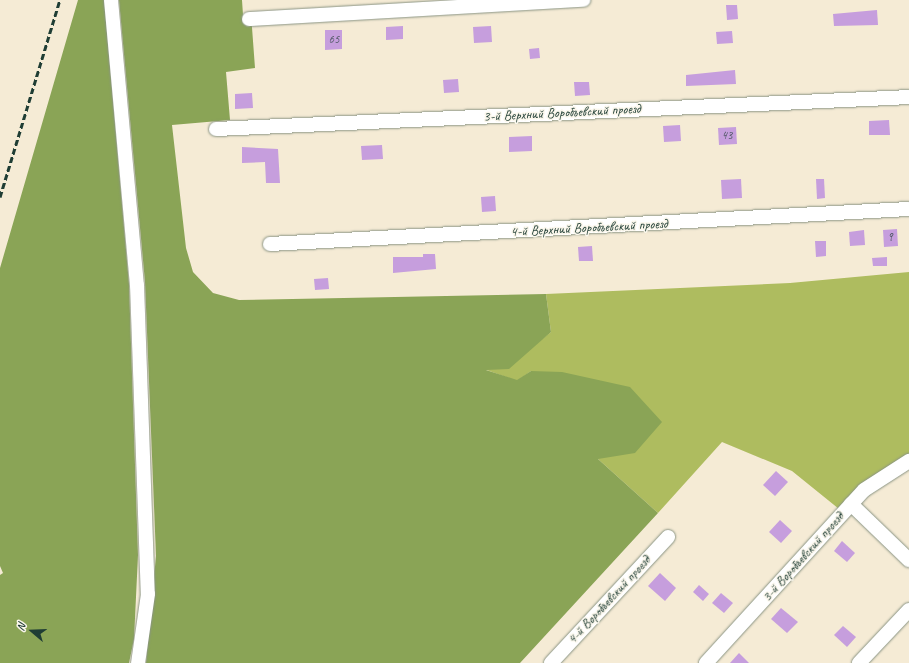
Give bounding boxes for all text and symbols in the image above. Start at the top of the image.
house number: 65 [329,33,339,47]
street label: 3-й Верхний Воробъевский проезд [483,100,641,126]
house number: 43 [722,129,732,143]
street label: 4-й Верхний Воробъевский проезд [510,215,668,241]
house number: 9 [887,231,893,245]
street label: 3-й Воробъевский проезд [759,509,847,605]
street label: 4-й Воробъевский проезд [564,552,654,648]
north arrow [12,611,52,651]
text: N [13,622,28,633]

